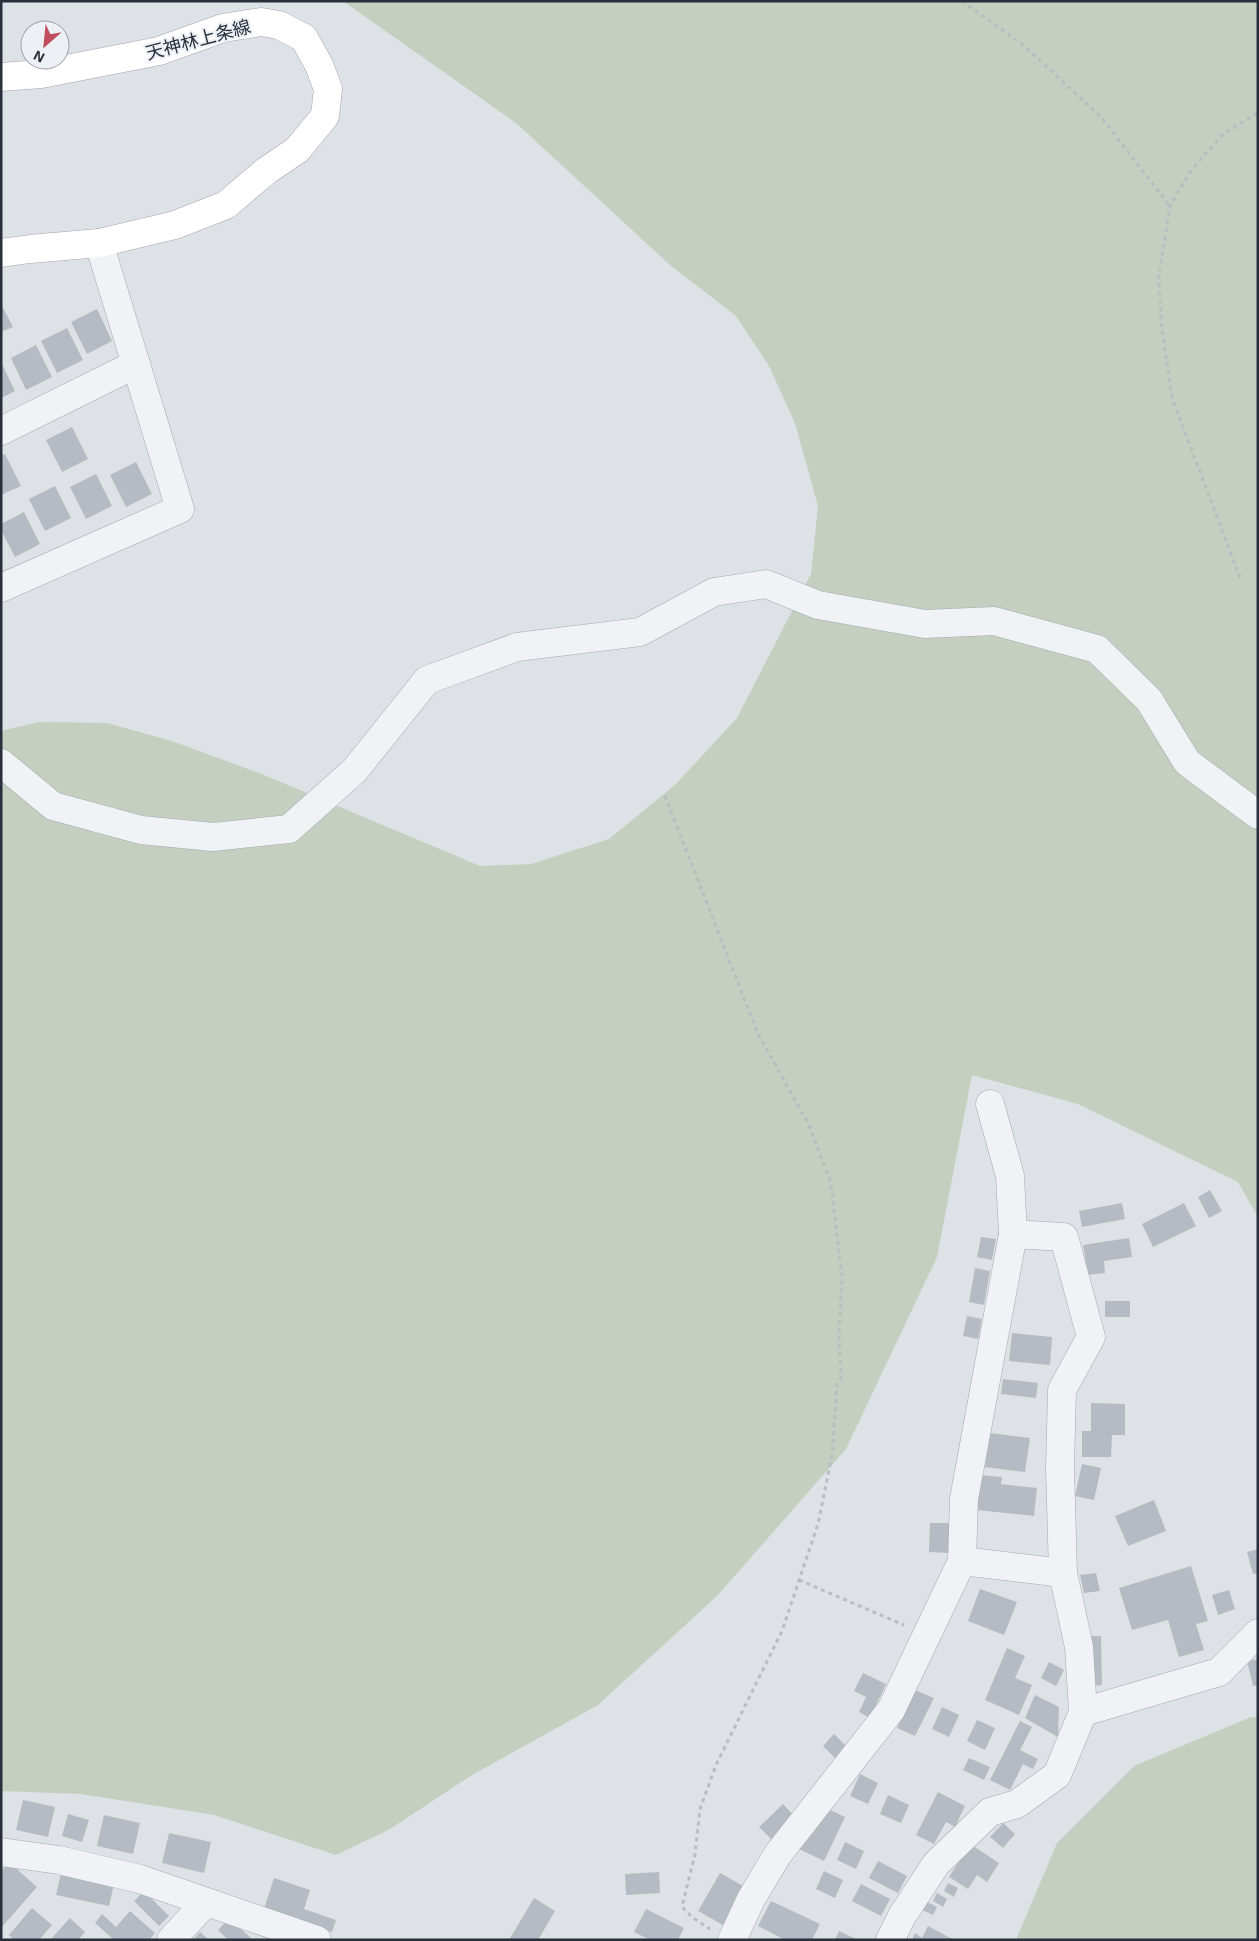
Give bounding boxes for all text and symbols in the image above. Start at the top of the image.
street label: 天神林上条線 [143,14,253,64]
north arrow [20,20,70,70]
text: N [31,47,47,67]

